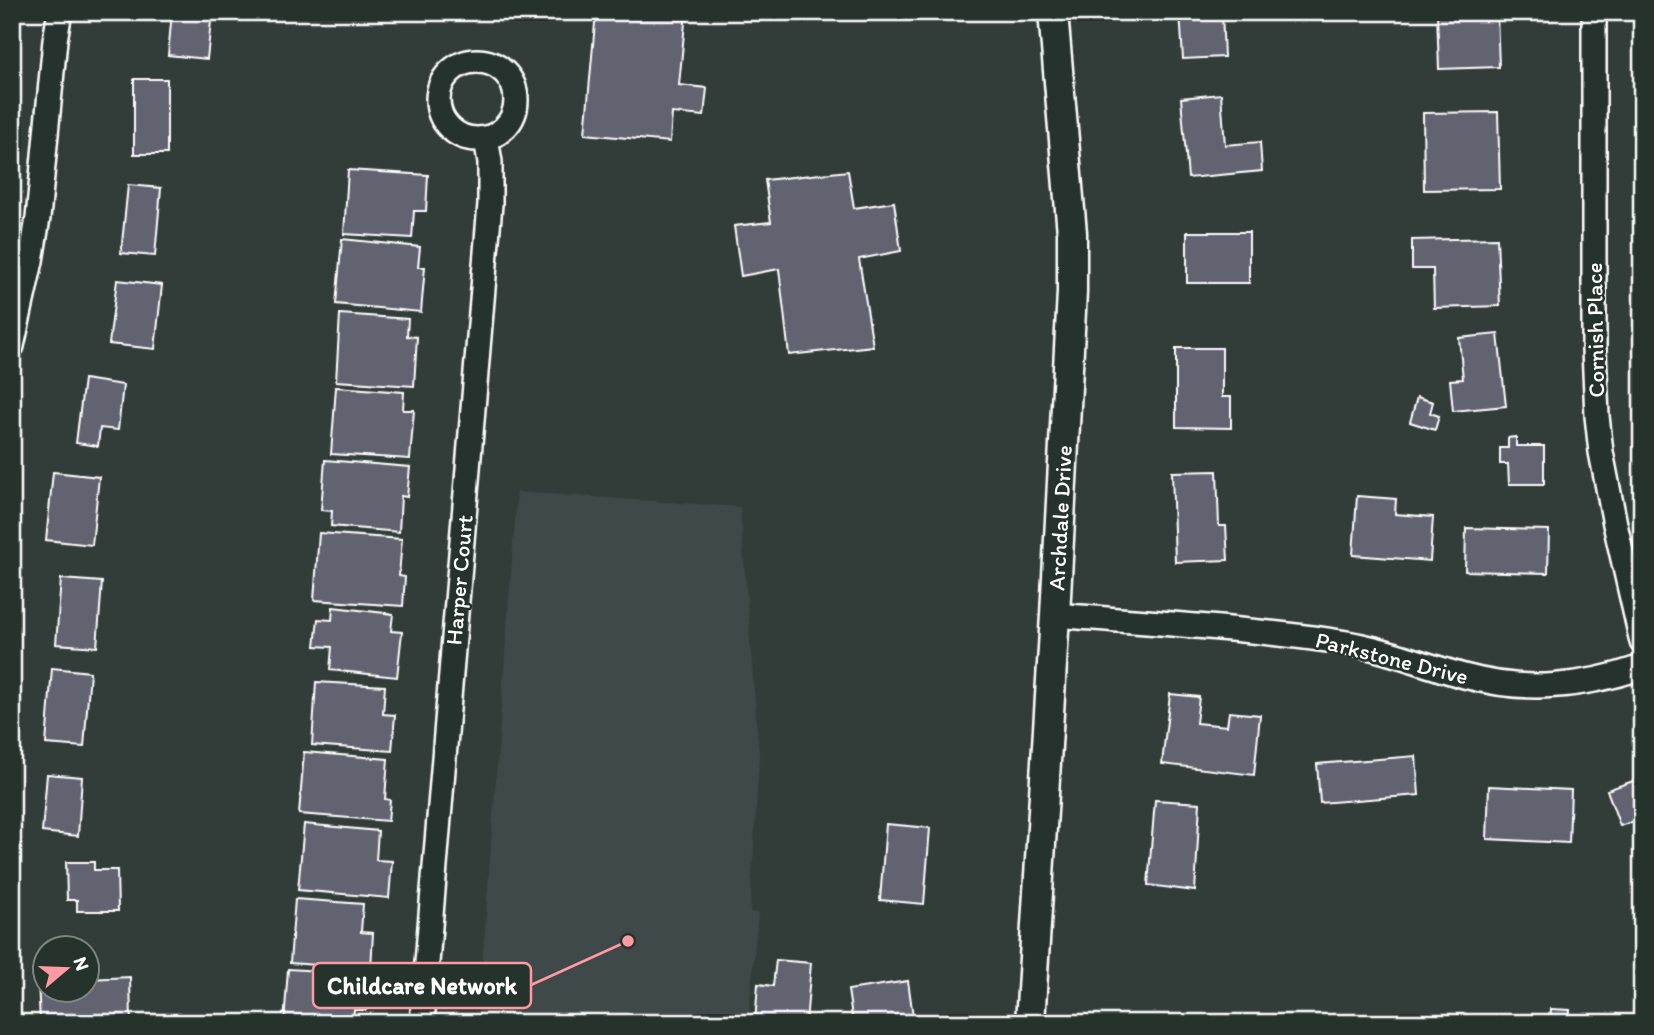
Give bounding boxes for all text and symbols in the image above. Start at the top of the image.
street label: Cornish Place [1580,262,1610,398]
street label: Archdale Drive [1042,444,1078,591]
street label: Harper Court [439,513,479,646]
street label: Parkstone Drive [1313,626,1471,690]
north arrow [32,934,102,1004]
text: N [69,954,95,973]
callout: Childcare Network [313,963,531,1008]
text: Childcare Network [327,971,518,1000]

